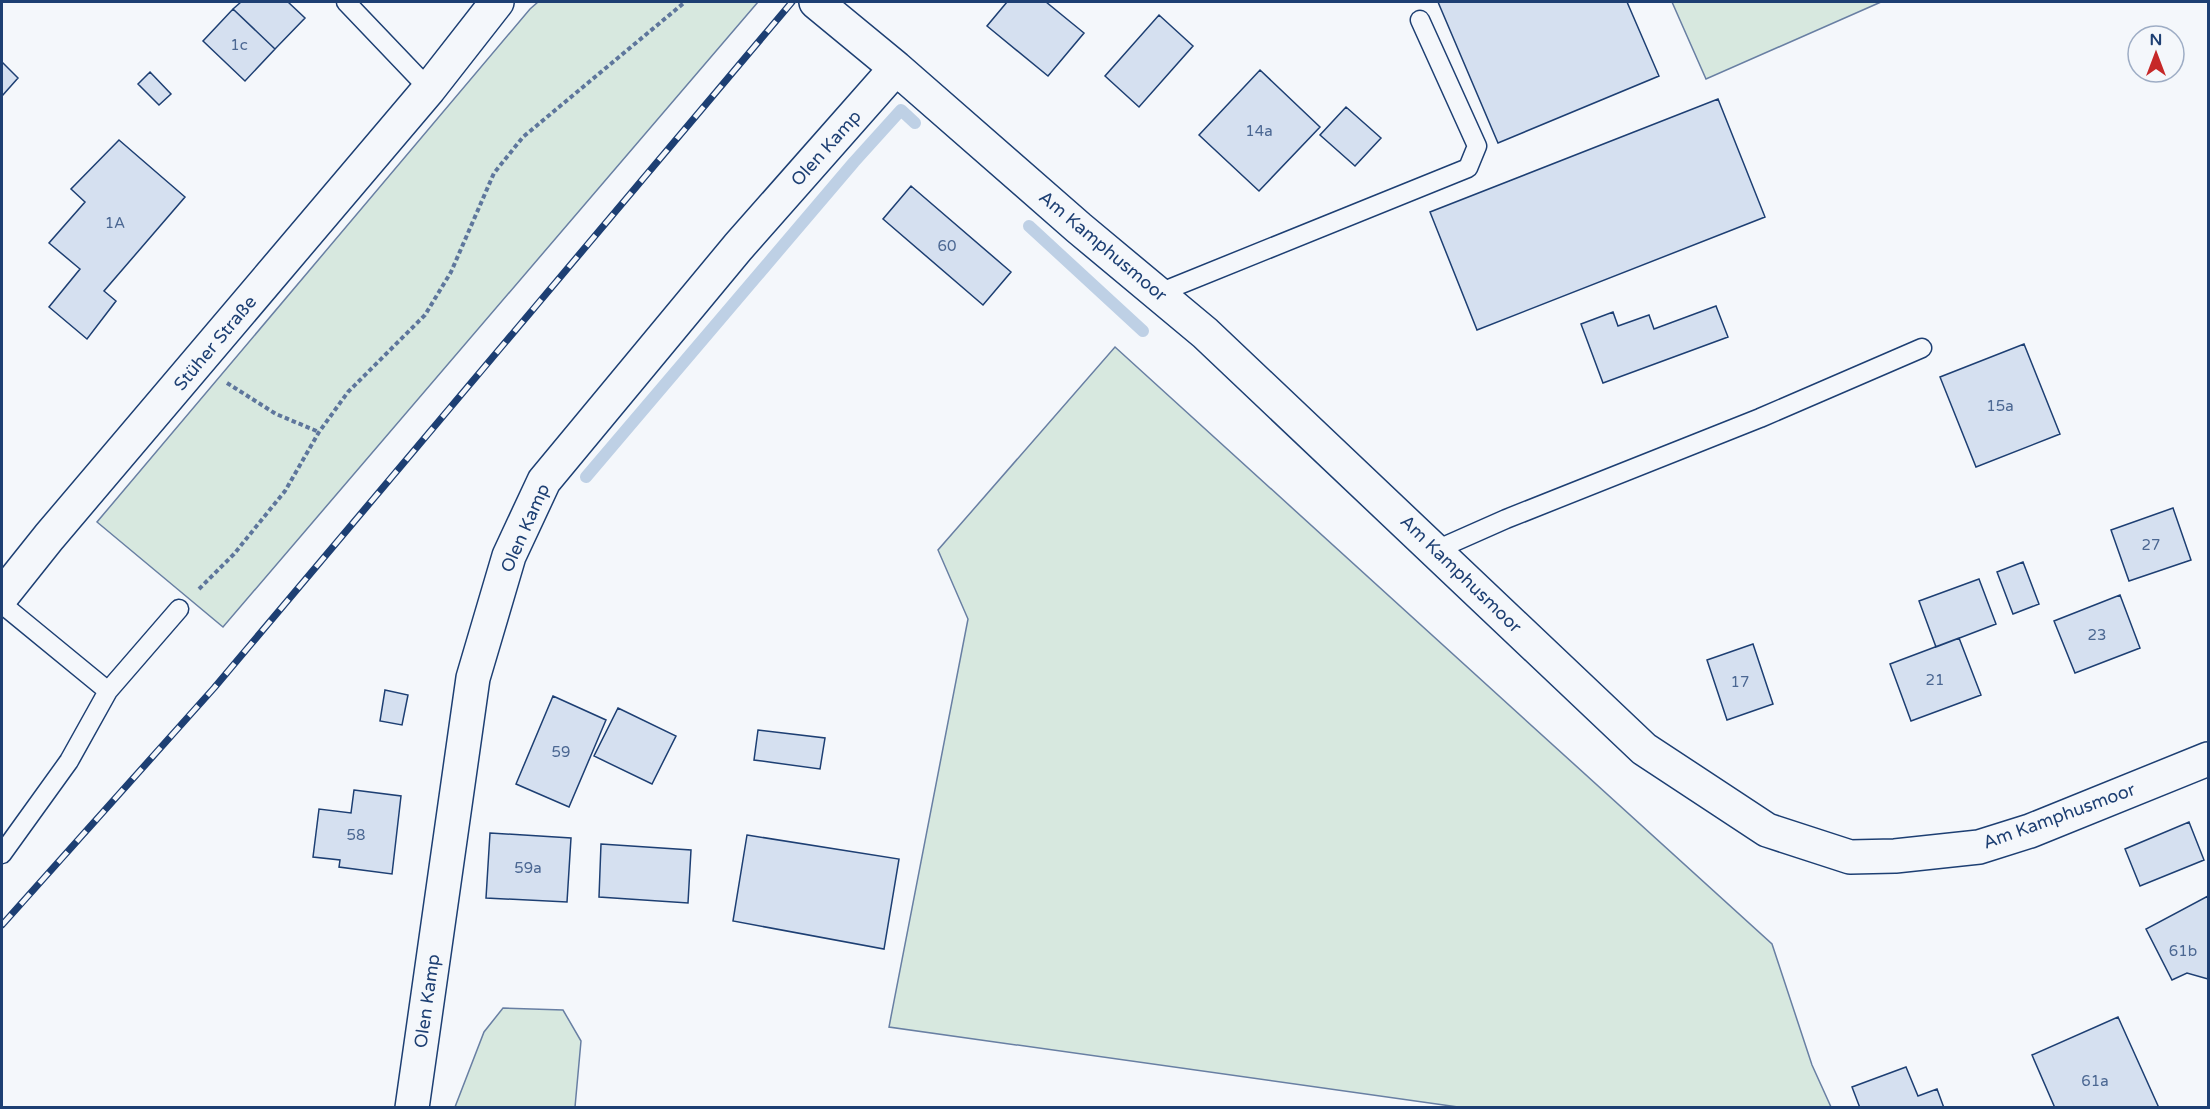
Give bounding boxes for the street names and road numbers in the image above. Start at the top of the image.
street label: Olen Kamp [786,105,866,191]
street label: Am Kamphusmoor [1034,186,1172,306]
street label: Stüher Straße [169,291,261,395]
street label: Olen Kamp [496,480,554,576]
street label: Am Kamphusmoor [1396,510,1526,638]
street label: Am Kamphusmoor [1980,778,2138,854]
street label: Olen Kamp [410,953,444,1049]

